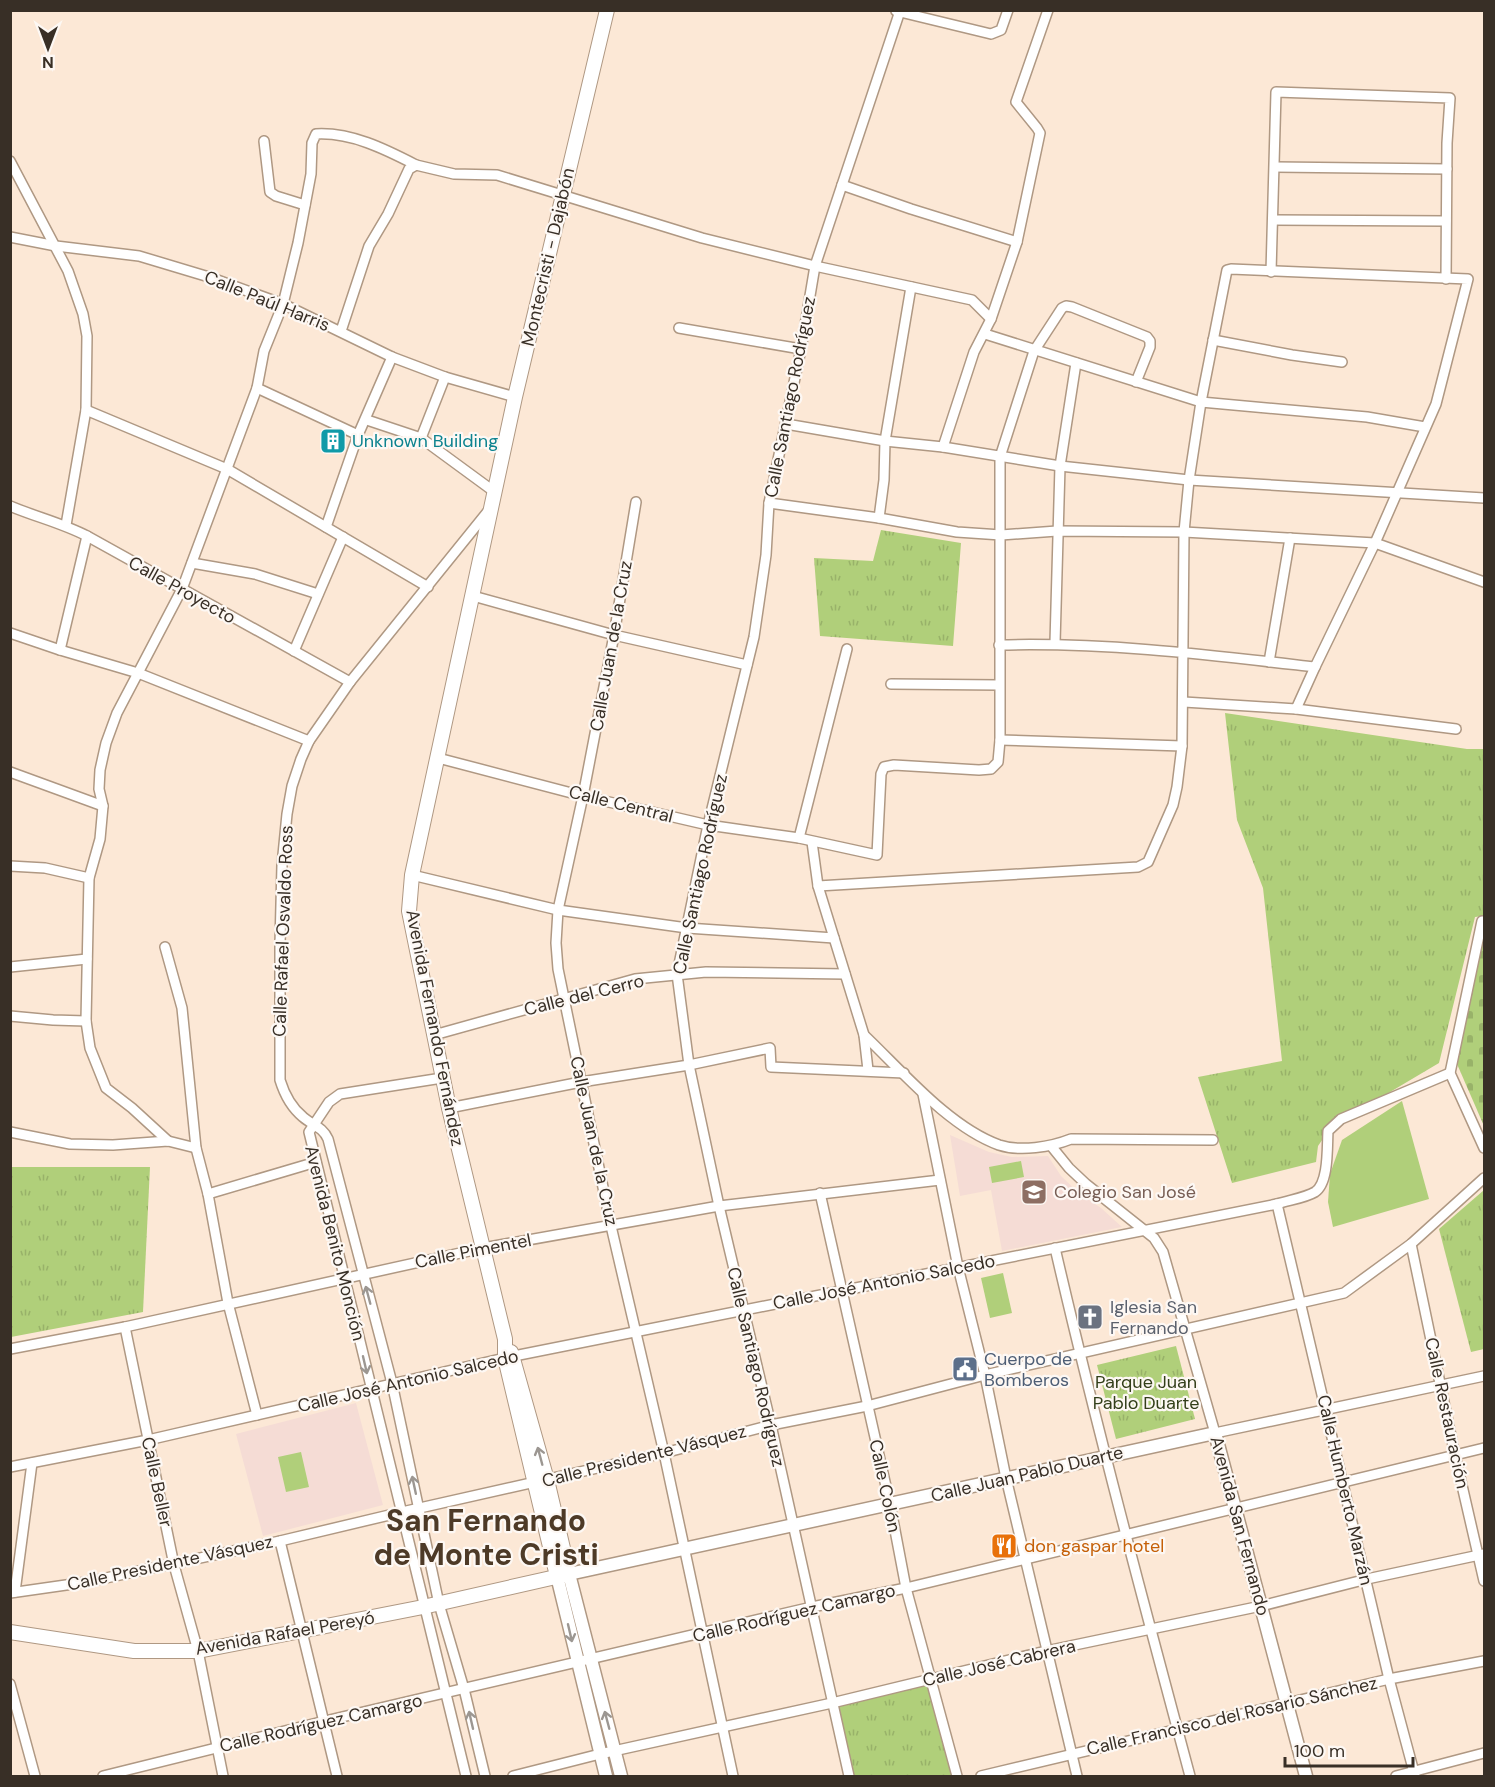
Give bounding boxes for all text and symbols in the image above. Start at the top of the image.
north arrow [18,18,78,78]
text: N [42,52,54,73]
street label: Montecristi - Dajabón [516,165,580,349]
street label: Calle Paúl Harris [201,265,333,337]
street label: Calle Santiago Rodríguez [759,294,821,500]
building icon: Unknown Building [318,426,348,456]
place label: Unknown Building [352,429,498,453]
street label: Calle Proyecto [124,551,240,629]
street label: Calle Juan de la Cruz [584,559,638,733]
street label: Calle Santiago Rodríguez [667,772,733,976]
street label: Calle Central [566,779,676,829]
street label: Calle Rafael Osvaldo Ross [267,825,299,1037]
street label: Avenida Fernando Fernández [400,908,470,1148]
street label: Calle del Cerro [521,968,647,1022]
street label: Calle Juan de la Cruz [564,1054,624,1228]
street label: Avenida Benito Monción [299,1143,371,1343]
school or university icon: Colegio San José [1019,1177,1049,1207]
place label: Colegio San José [1054,1180,1196,1204]
street label: Calle Pimentel [413,1228,533,1274]
street label: Calle José Antonio Salcedo [771,1249,997,1315]
street label: Calle Santiago Rodríguez [721,1265,791,1469]
one-way arrow [362,1286,373,1305]
place label: Iglesia San Fernando [1110,1295,1197,1340]
church icon: Iglesia San Fernando [1075,1302,1105,1332]
street label: Calle Restauración [1419,1335,1475,1491]
street label: Calle José Antonio Salcedo [295,1344,521,1418]
place label: Cuerpo de Bomberos [984,1347,1072,1392]
public building icon: Cuerpo de Bomberos [950,1354,980,1384]
one-way arrow [359,1355,371,1374]
park label: Parque Juan Pablo Duarte [1093,1370,1199,1415]
street label: Calle Humberto Marzán [1311,1392,1379,1588]
street label: Calle Presidente Vásquez [539,1419,749,1493]
street label: Avenida San Fernando [1205,1434,1275,1618]
street label: Calle Beller [136,1435,178,1530]
street label: Calle Colón [863,1437,907,1535]
street label: Calle Juan Pablo Duarte [928,1440,1126,1508]
one-way arrow [534,1447,546,1466]
one-way arrow [408,1475,419,1495]
district label: San Fernando de Monte Cristi [373,1501,599,1574]
street label: Calle Presidente Vásquez [65,1529,275,1597]
restaurant icon: don gaspar hotel [989,1531,1019,1561]
place label: don gaspar hotel [1024,1534,1164,1558]
street label: Calle Rodríguez Camargo [690,1578,898,1648]
street label: Avenida Rafael Pereyó [193,1605,377,1661]
one-way arrow [565,1623,577,1642]
street label: Calle José Cabrera [920,1634,1078,1692]
street label: Calle Francisco del Rosario Sánchez [1084,1671,1380,1761]
street label: Calle Rodríguez Camargo [217,1688,425,1758]
one-way arrow [465,1710,477,1729]
one-way arrow [600,1711,612,1730]
scale bar [1285,1730,1412,1768]
text: 100 m [1294,1739,1345,1763]

